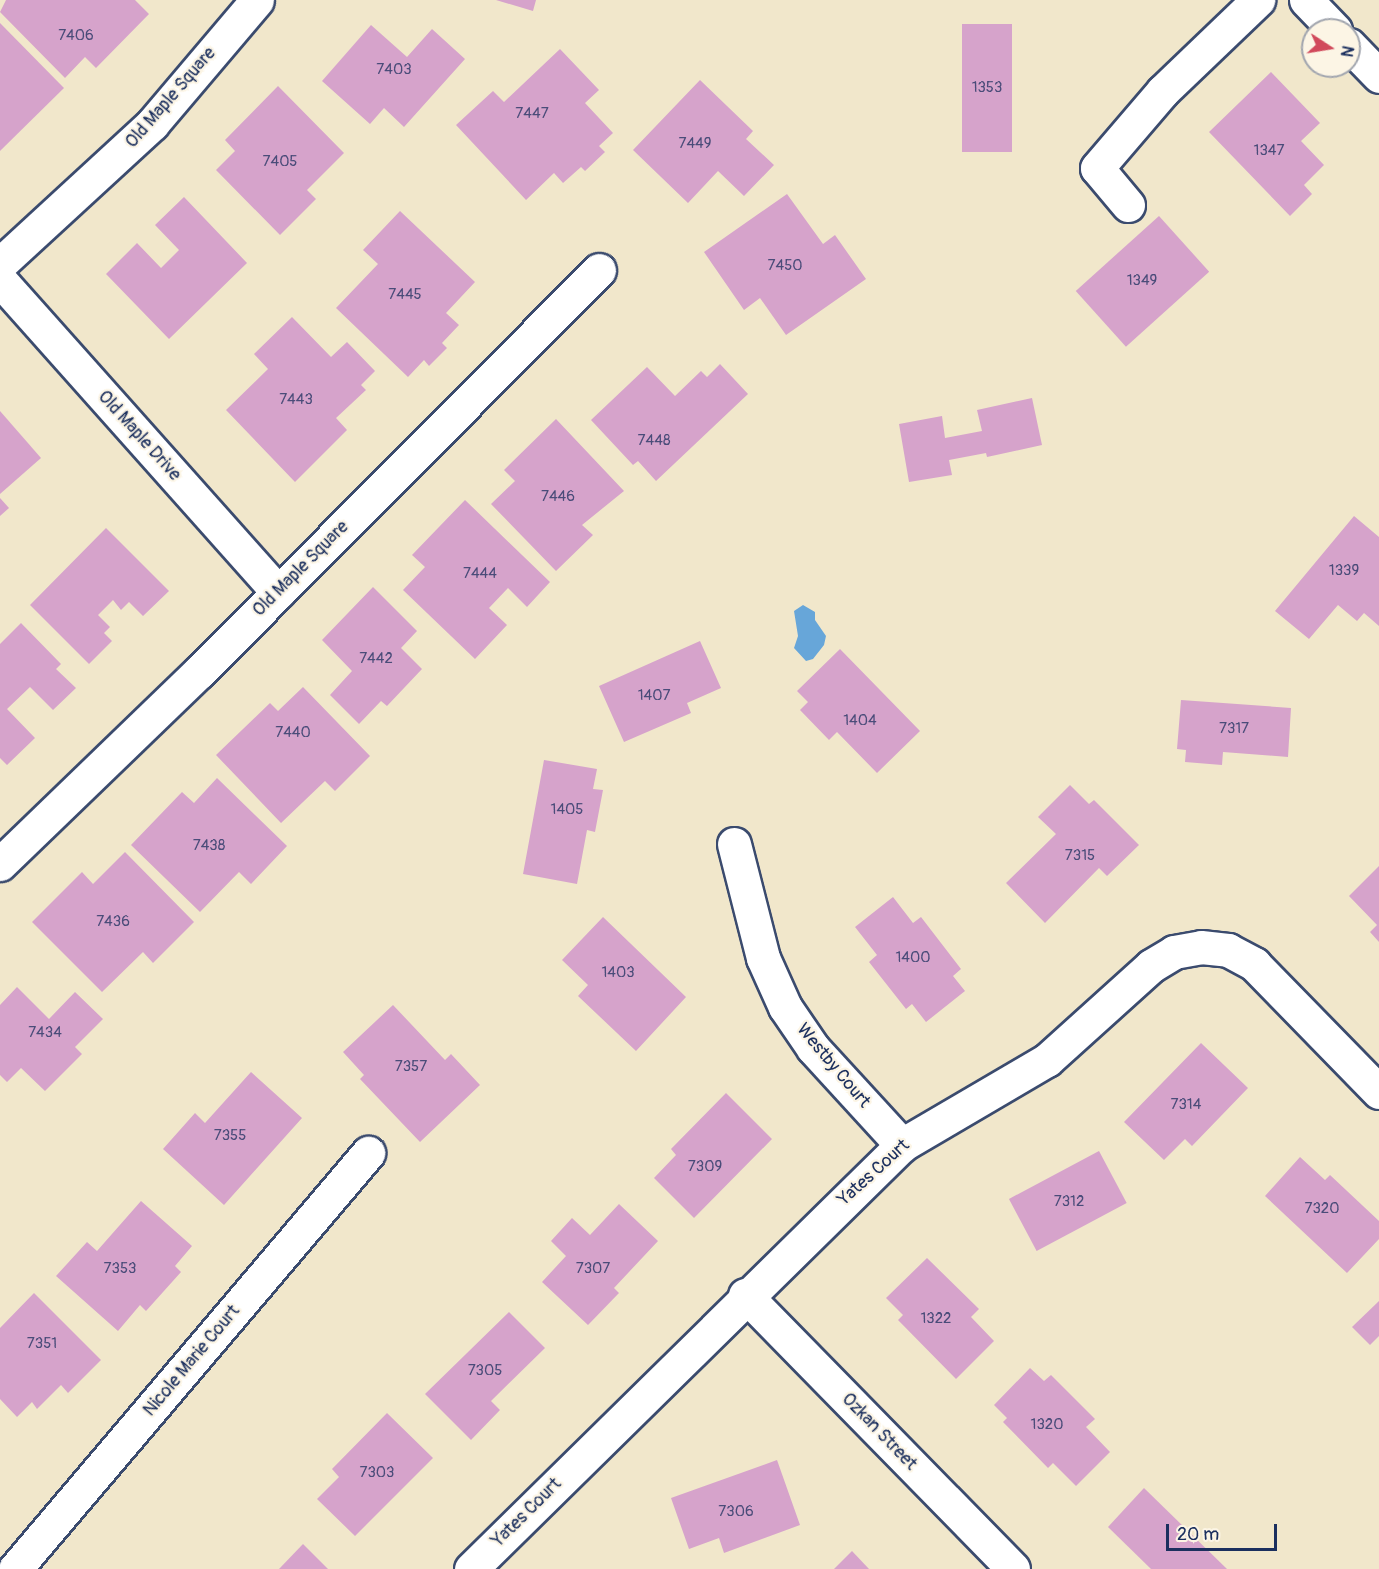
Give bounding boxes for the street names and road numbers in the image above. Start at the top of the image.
street label: Old Maple Square [121,43,221,153]
street label: Old Maple Drive [93,387,185,485]
street label: Old Maple Square [249,517,353,621]
street label: Westby Court [791,1019,875,1113]
street label: Yates Court [834,1135,914,1211]
street label: Nicole Marie Court [139,1301,245,1421]
street label: Ozkan Street [837,1389,921,1475]
street label: Yates Court [488,1474,566,1552]

